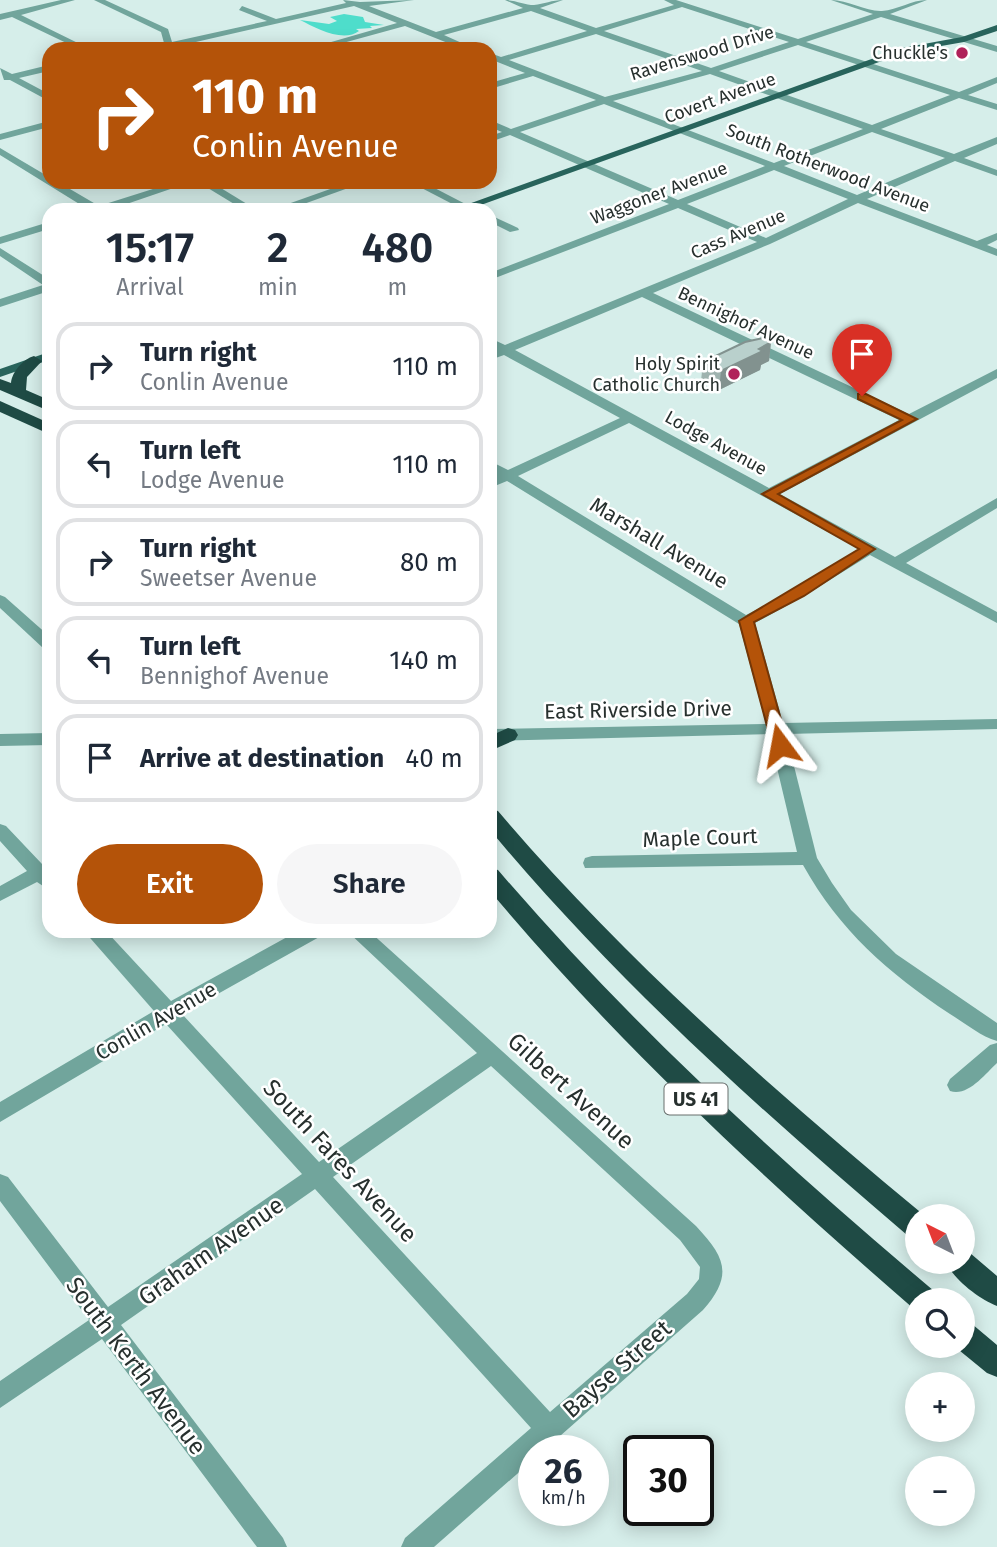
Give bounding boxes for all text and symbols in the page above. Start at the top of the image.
street label: Ravenswood Drive [627,21,777,85]
place label: Chuckle's [872,42,948,64]
marker: Chuckle's [954,45,970,61]
text: 110 m [192,67,318,126]
street label: Covert Avenue [661,68,779,128]
icon: right [77,70,168,161]
street label: South Rotherwood Avenue [723,119,933,217]
text: Conlin Avenue [192,127,399,165]
street label: Waggoner Avenue [588,157,730,229]
street label: Cass Avenue [687,204,789,264]
text: 15:17 [106,223,194,273]
text: 2 [267,223,289,273]
text: 480 [361,223,433,273]
text: Arrival [116,273,184,301]
text: min [258,273,298,301]
text: m [387,273,407,301]
street label: Bennighof Avenue [674,282,818,364]
pin [832,324,892,396]
icon: arrive [843,335,881,373]
text: Turn right [140,337,257,368]
icon: right [81,347,119,385]
text: 110 m [392,351,458,382]
place label: Holy Spirit Catholic Church [593,353,720,396]
marker: Holy Spirit Catholic Church [726,366,742,382]
text: Conlin Avenue [140,368,288,396]
street label: Lodge Avenue [661,406,771,480]
text: Turn left [140,435,241,466]
icon: left [81,445,119,483]
text: 110 m [392,449,458,480]
text: Lodge Avenue [140,466,285,494]
street label: Marshall Avenue [585,492,733,594]
text: Turn right [140,533,257,564]
icon: right [81,543,119,581]
text: 80 m [400,547,458,578]
text: Sweetser Avenue [140,564,317,592]
text: Turn left [140,631,241,662]
icon: left [81,641,119,679]
text: 140 m [389,645,458,676]
text: Bennighof Avenue [140,662,329,690]
street label: East Riverside Drive [544,695,732,725]
position arrow [743,708,817,782]
icon: arrive [81,739,119,777]
text: Arrive at destination [140,743,384,774]
text: 40 m [405,743,463,774]
street label: Maple Court [642,823,758,853]
button: Exit [77,844,263,924]
button: Share [277,844,462,924]
street label: Conlin Avenue [91,976,221,1066]
street label: Gilbert Avenue [502,1027,640,1155]
street label: South Fares Avenue [257,1074,423,1248]
road number: US 41 [664,1084,728,1114]
street label: Graham Avenue [133,1191,289,1311]
north arrow [905,1204,975,1274]
map controls [905,1204,975,1526]
street label: South Kerth Avenue [60,1272,212,1460]
button: search [905,1288,975,1358]
street label: Bayse Street [557,1314,677,1424]
button: + [905,1372,975,1442]
speed limit sign: 30 [623,1435,714,1526]
text: 26 [545,1450,582,1492]
button: − [905,1456,975,1526]
text: km/h [541,1487,586,1509]

